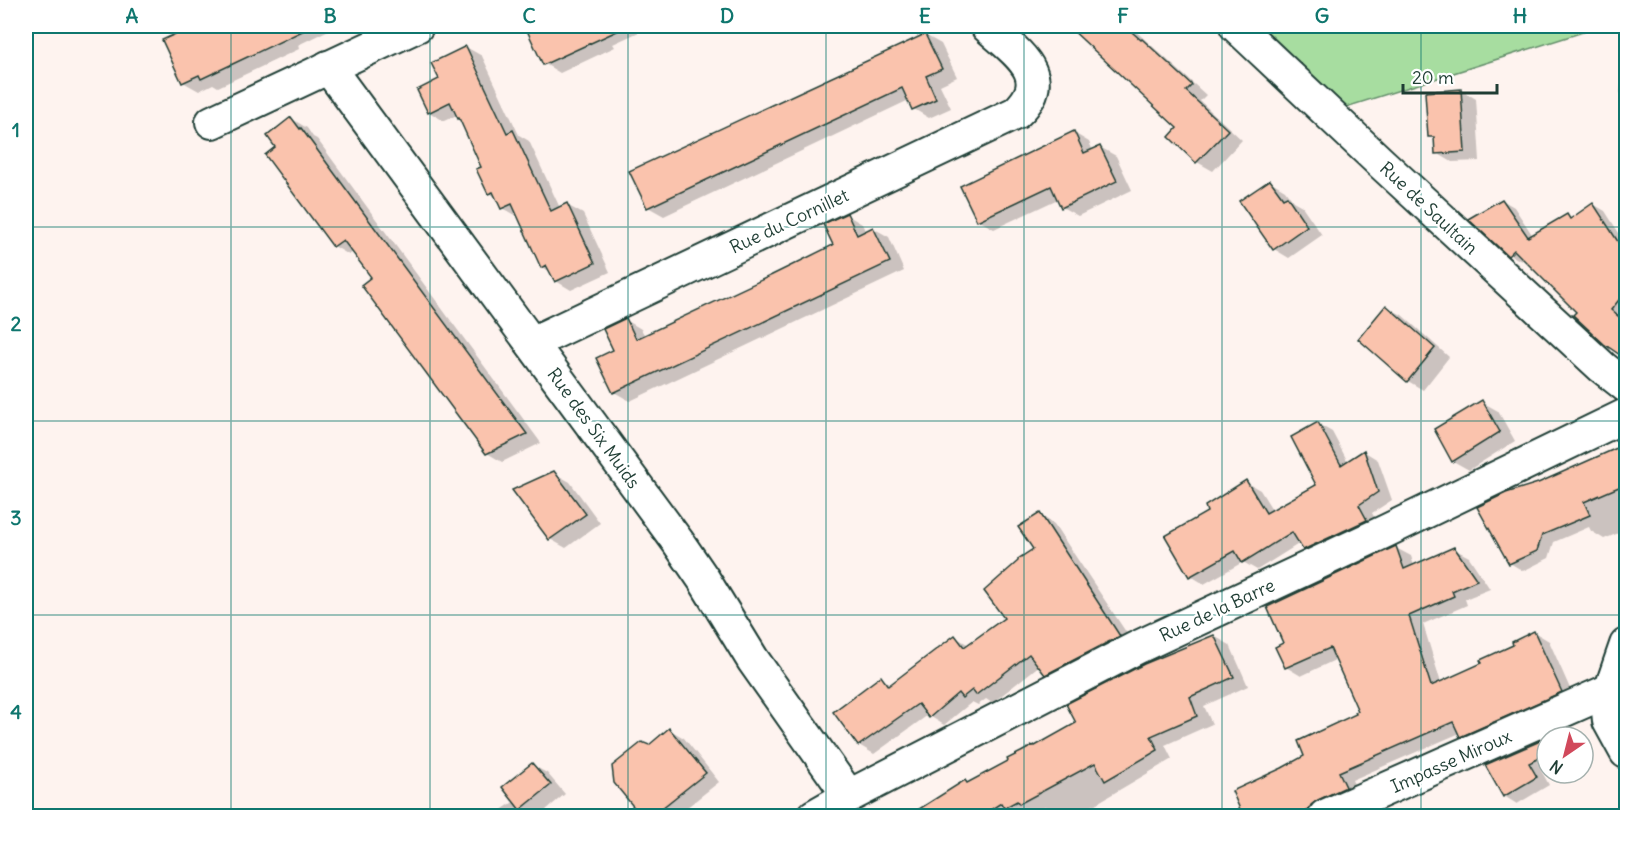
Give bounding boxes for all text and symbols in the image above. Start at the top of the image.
text: A [126,3,139,28]
text: B [323,3,337,28]
text: C [522,3,536,28]
text: D [720,3,734,28]
text: E [919,3,931,28]
text: F [1117,3,1129,28]
text: G [1315,3,1329,28]
text: H [1513,3,1527,28]
scale bar [1403,57,1498,95]
text: 20 m [1412,66,1454,89]
text: 1 [12,117,20,142]
street label: Rue de Saultain [1375,157,1483,259]
street label: Rue du Cornillet [726,183,852,259]
text: 2 [11,311,22,336]
street label: Rue des Six Muids [543,363,645,493]
text: 3 [10,505,22,530]
street label: Rue de la Barre [1156,573,1278,647]
text: 4 [10,699,22,724]
street label: Impasse Miroux [1387,724,1515,798]
north arrow [1535,725,1595,785]
text: N [1546,756,1567,779]

